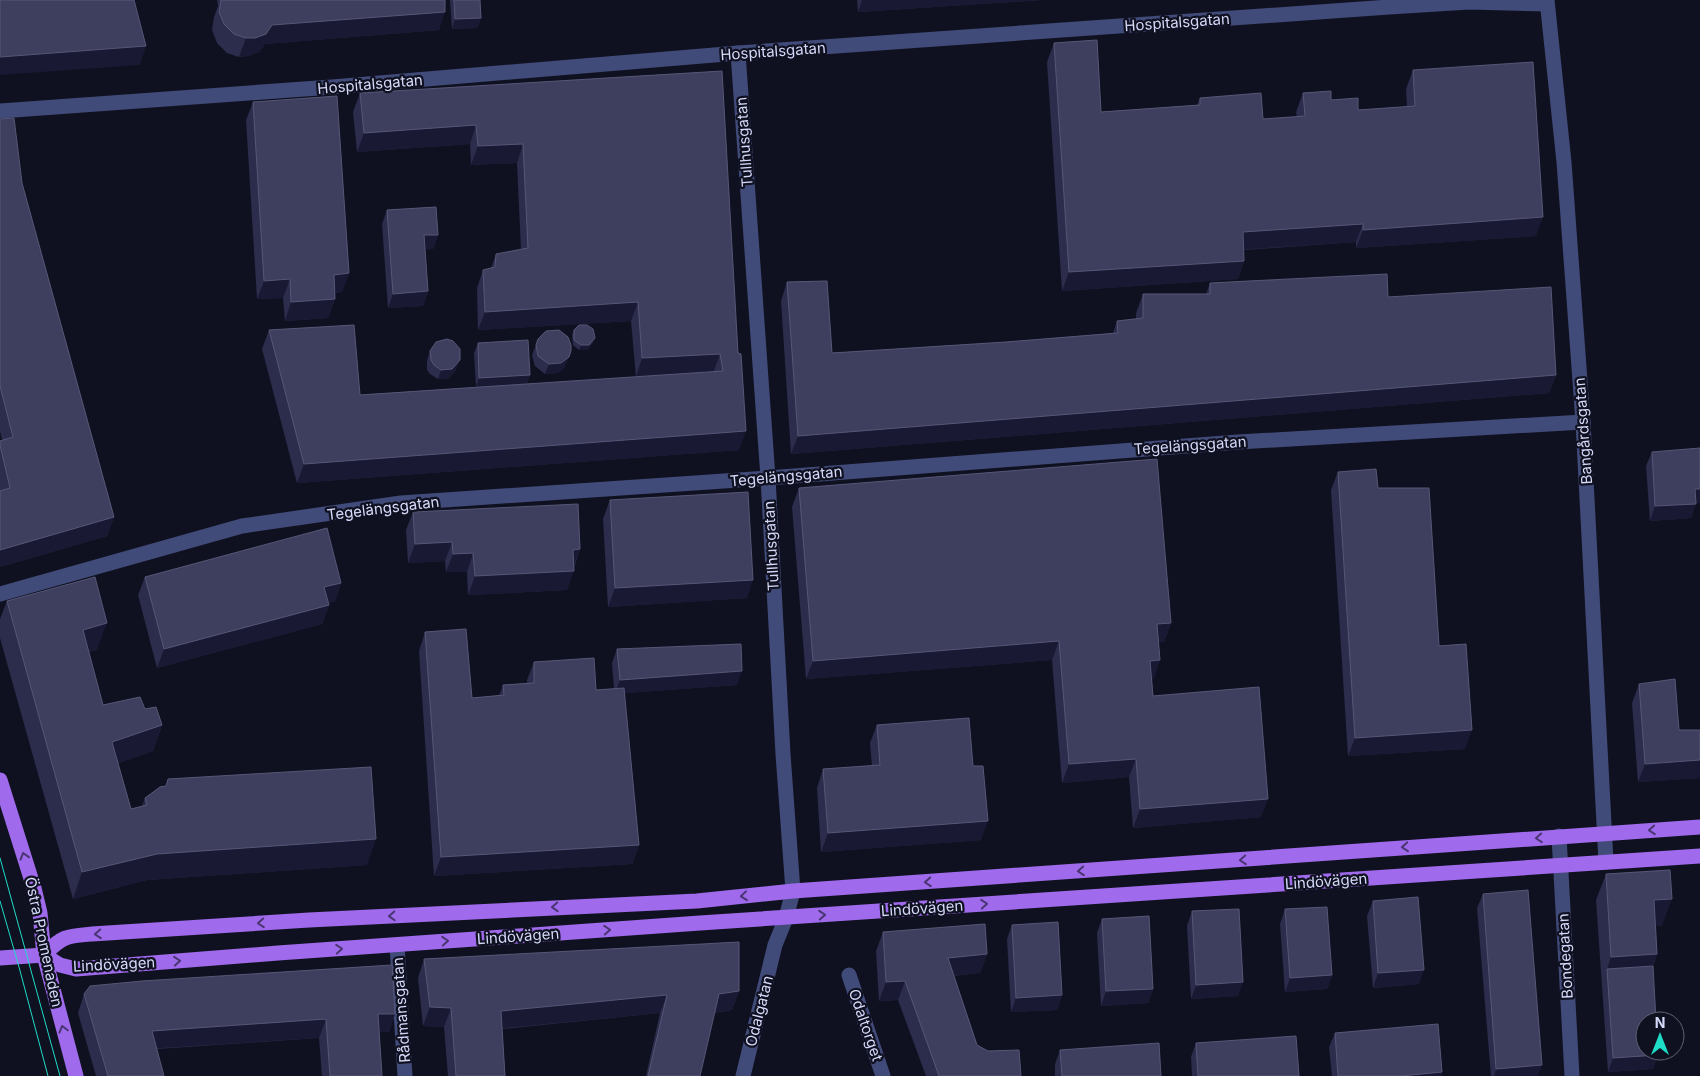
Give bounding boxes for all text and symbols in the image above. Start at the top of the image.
street label: Hospitalsgatan [1124,9,1230,35]
street label: Hospitalsgatan [720,38,826,64]
street label: Hospitalsgatan [317,70,423,98]
street label: Tullhusgatan [731,96,757,188]
street label: Bangårdsgatan [1570,377,1596,485]
street label: Tegelängsgatan [1133,432,1247,458]
street label: Tegelängsgatan [729,462,843,490]
street label: Tegelängsgatan [326,492,440,524]
street label: Tullhusgatan [759,500,783,592]
one-way arrow [1648,825,1656,836]
one-way arrow [1534,832,1542,843]
one-way arrow [1401,841,1409,852]
one-way arrow [19,853,29,861]
one-way arrow [1239,854,1247,865]
one-way arrow [1076,865,1084,876]
street label: Lindövägen [1284,869,1368,893]
street label: Östra Promenaden [21,875,67,1009]
one-way arrow [924,876,932,887]
one-way arrow [740,890,748,901]
street label: Lindövägen [880,896,964,920]
one-way arrow [980,899,988,910]
one-way arrow [550,902,558,913]
one-way arrow [388,910,396,921]
one-way arrow [818,910,826,921]
street label: Bondegatan [1553,913,1577,999]
one-way arrow [256,917,264,928]
street label: Lindövägen [476,924,560,948]
one-way arrow [604,924,612,935]
one-way arrow [94,928,102,939]
one-way arrow [441,936,449,947]
one-way arrow [335,943,343,954]
street label: Lindövägen [72,952,156,976]
one-way arrow [173,956,181,967]
street label: Rådmansgatan [388,957,414,1063]
street label: Odalgatan [741,973,777,1049]
street label: Odaltorget [845,986,887,1064]
north arrow [1635,1011,1685,1061]
text: N [1655,1014,1665,1031]
one-way arrow [59,1025,69,1033]

